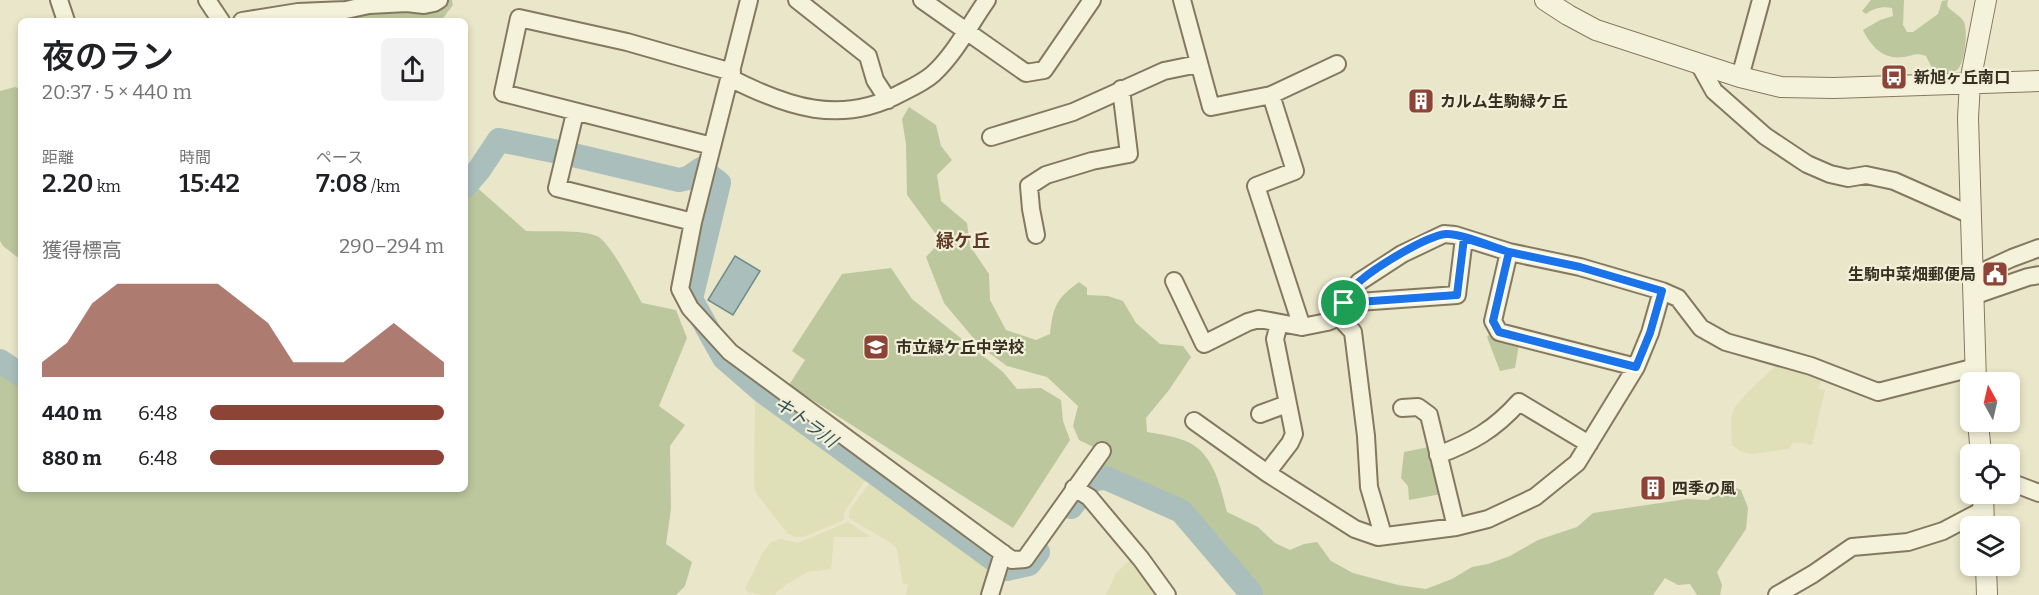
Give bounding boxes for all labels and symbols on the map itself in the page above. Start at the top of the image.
bus stop icon: 新旭ヶ丘南口 [1879,62,1909,92]
place label: 新旭ヶ丘南口 [1914,68,2010,87]
building icon: カルム生駒緑ケ丘 [1406,86,1436,116]
place label: カルム生駒緑ケ丘 [1440,92,1568,111]
district label: 緑ケ丘 [936,230,990,252]
public building icon: 生駒中菜畑郵便局 [1980,259,2010,289]
place label: 生駒中菜畑郵便局 [1848,265,1976,284]
pin [1318,277,1369,328]
school or university icon: 市立緑ケ丘中学校 [861,332,891,362]
place label: 市立緑ケ丘中学校 [896,338,1024,357]
north arrow [1960,372,2020,432]
water label: キトラ川 [770,392,843,453]
building icon: 四季の風 [1638,473,1668,503]
place label: 四季の風 [1672,479,1736,498]

